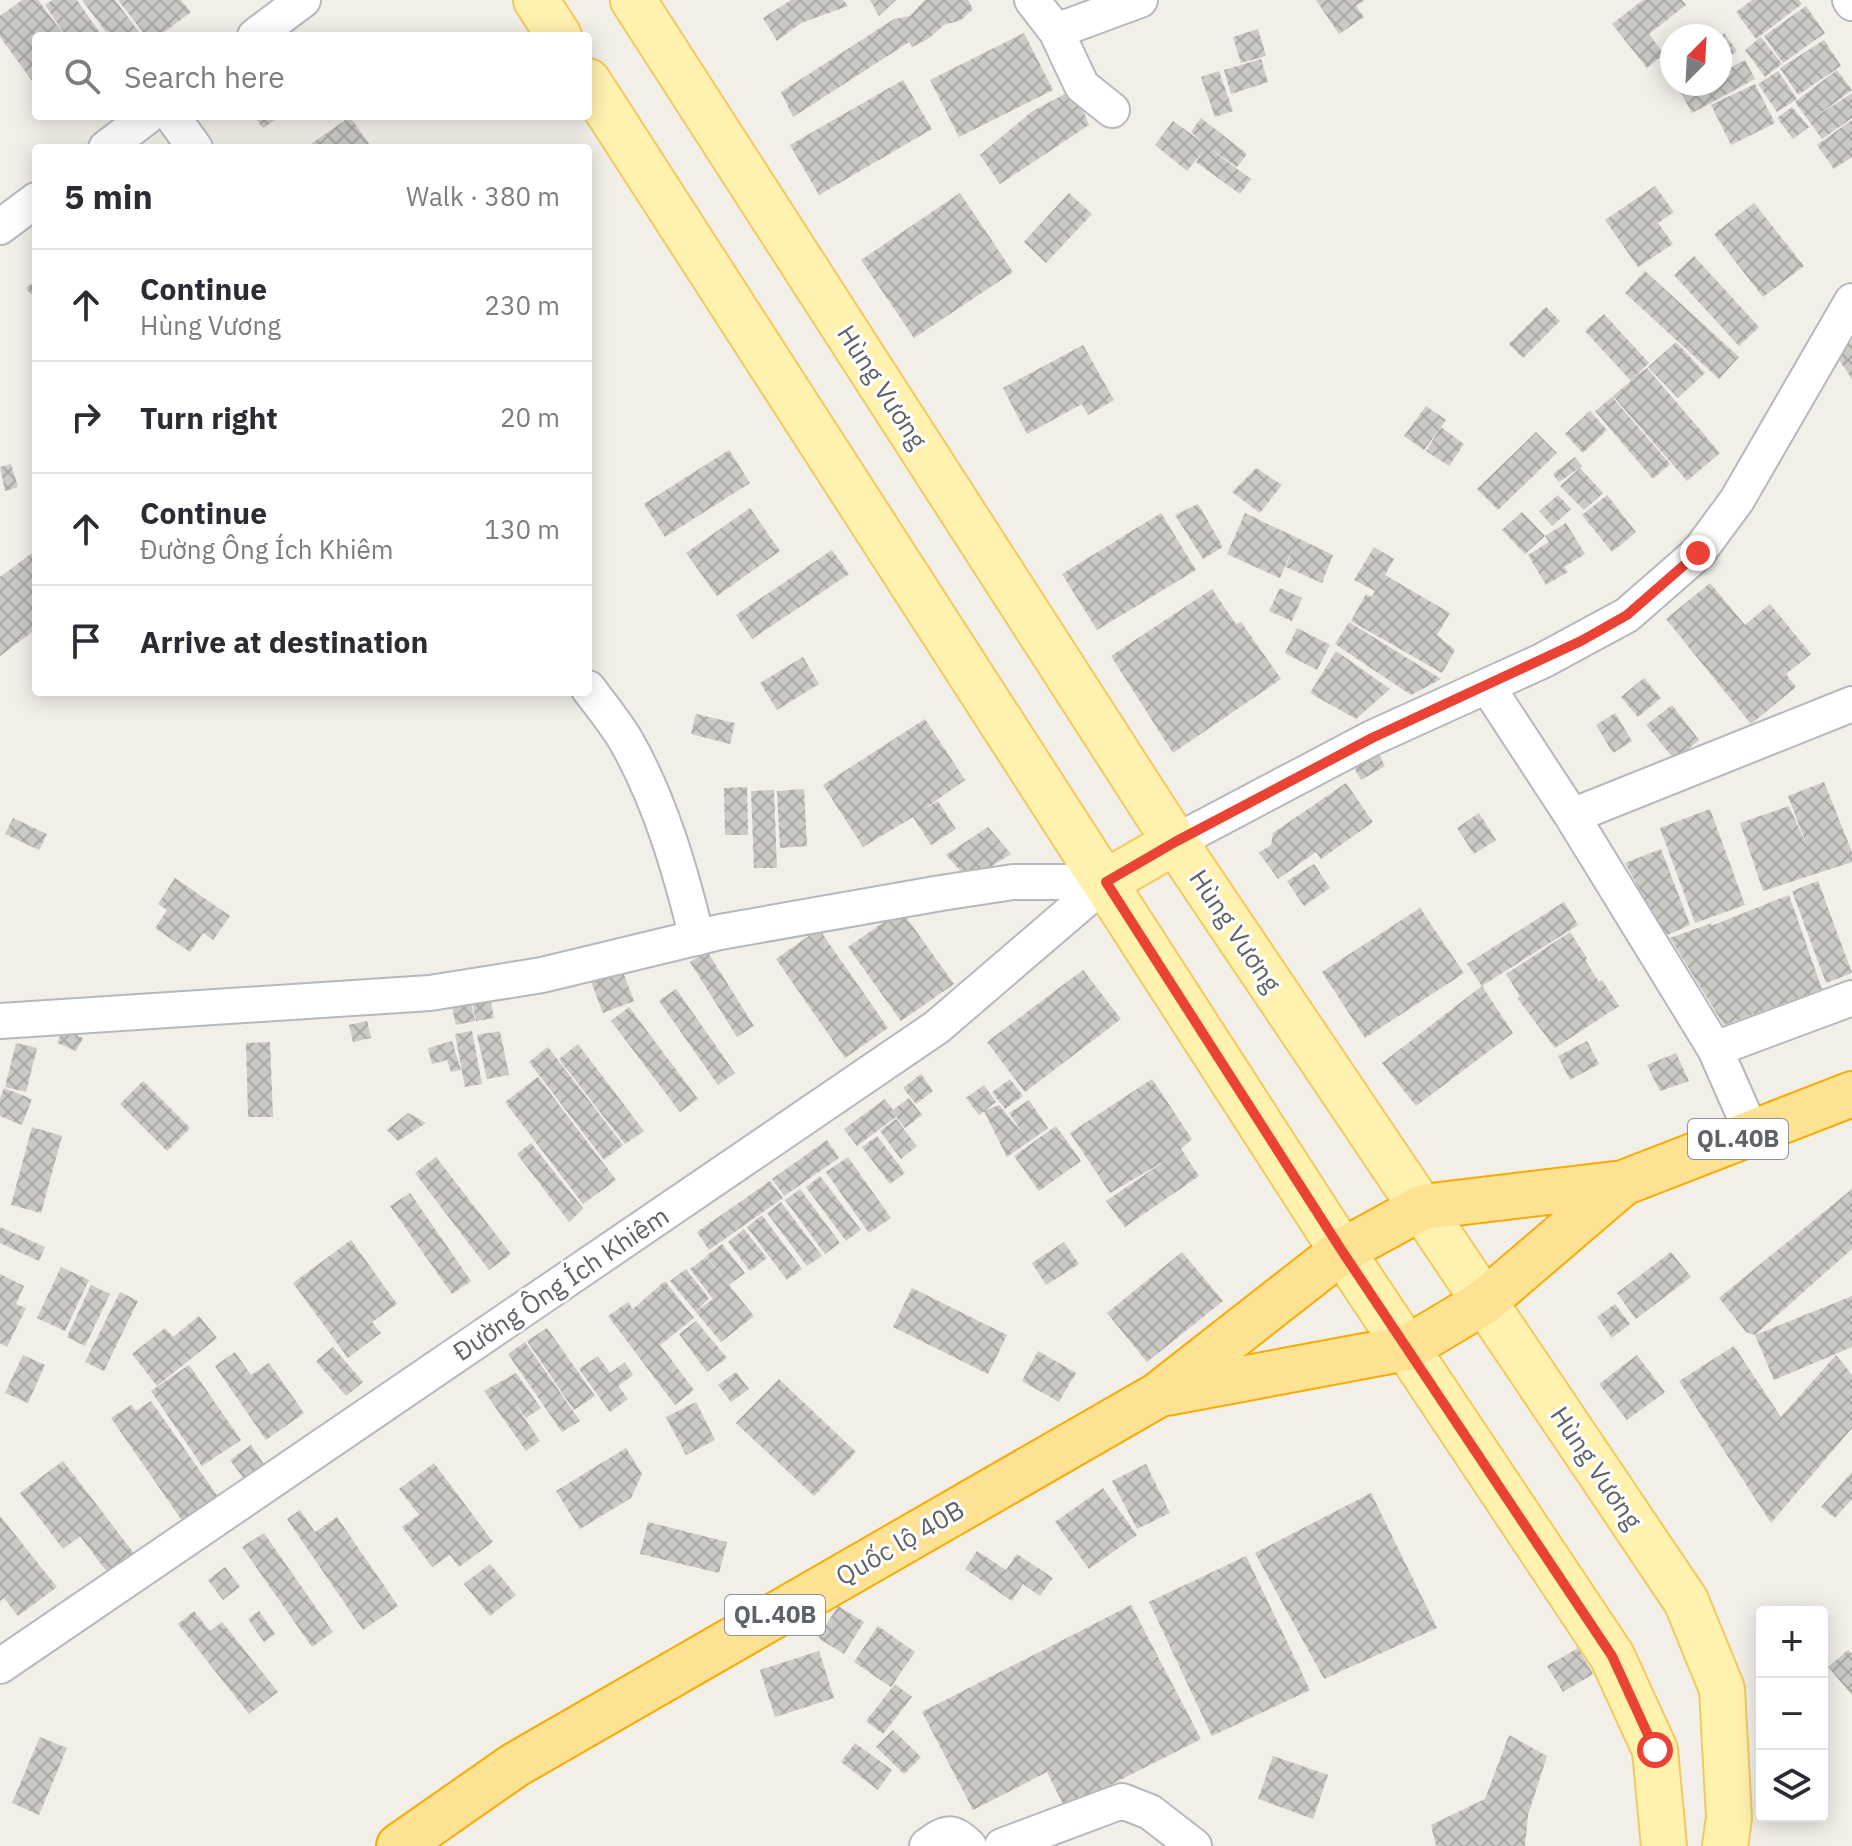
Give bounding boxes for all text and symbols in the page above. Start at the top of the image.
north arrow [1660,24,1732,96]
search box [32,32,592,120]
icon: search [60,54,104,98]
text: Search here [124,57,285,96]
text: 5 min [64,174,153,218]
text: Walk · 380 m [406,179,560,213]
text: Continue [140,269,267,308]
icon: ahead [64,283,108,327]
text: 230 m [484,288,560,322]
text: Hùng Vương [140,308,281,342]
street label: Hùng Vương [830,318,936,455]
icon: right [64,395,108,439]
text: Turn right [140,398,278,437]
text: 20 m [500,400,560,434]
text: Continue [140,493,267,532]
icon: ahead [64,507,108,551]
text: 130 m [484,512,560,546]
text: Đường Ông Ích Khiêm [140,532,394,566]
route end [1680,535,1716,571]
icon: arrive [64,619,108,663]
text: Arrive at destination [140,622,428,661]
street label: Hùng Vương [1182,863,1289,999]
road number: QL.40B [1688,1119,1788,1159]
street label: Đường Ông Ích Khiêm [446,1198,675,1368]
street label: Hùng Vương [1543,1400,1650,1536]
street label: Quốc lộ 40B [829,1492,970,1593]
road number: QL.40B [725,1595,825,1635]
map controls [1756,1606,1828,1822]
button: + [1756,1606,1828,1678]
button: − [1756,1678,1828,1750]
route start [1637,1732,1673,1768]
button: layers [1756,1750,1828,1822]

